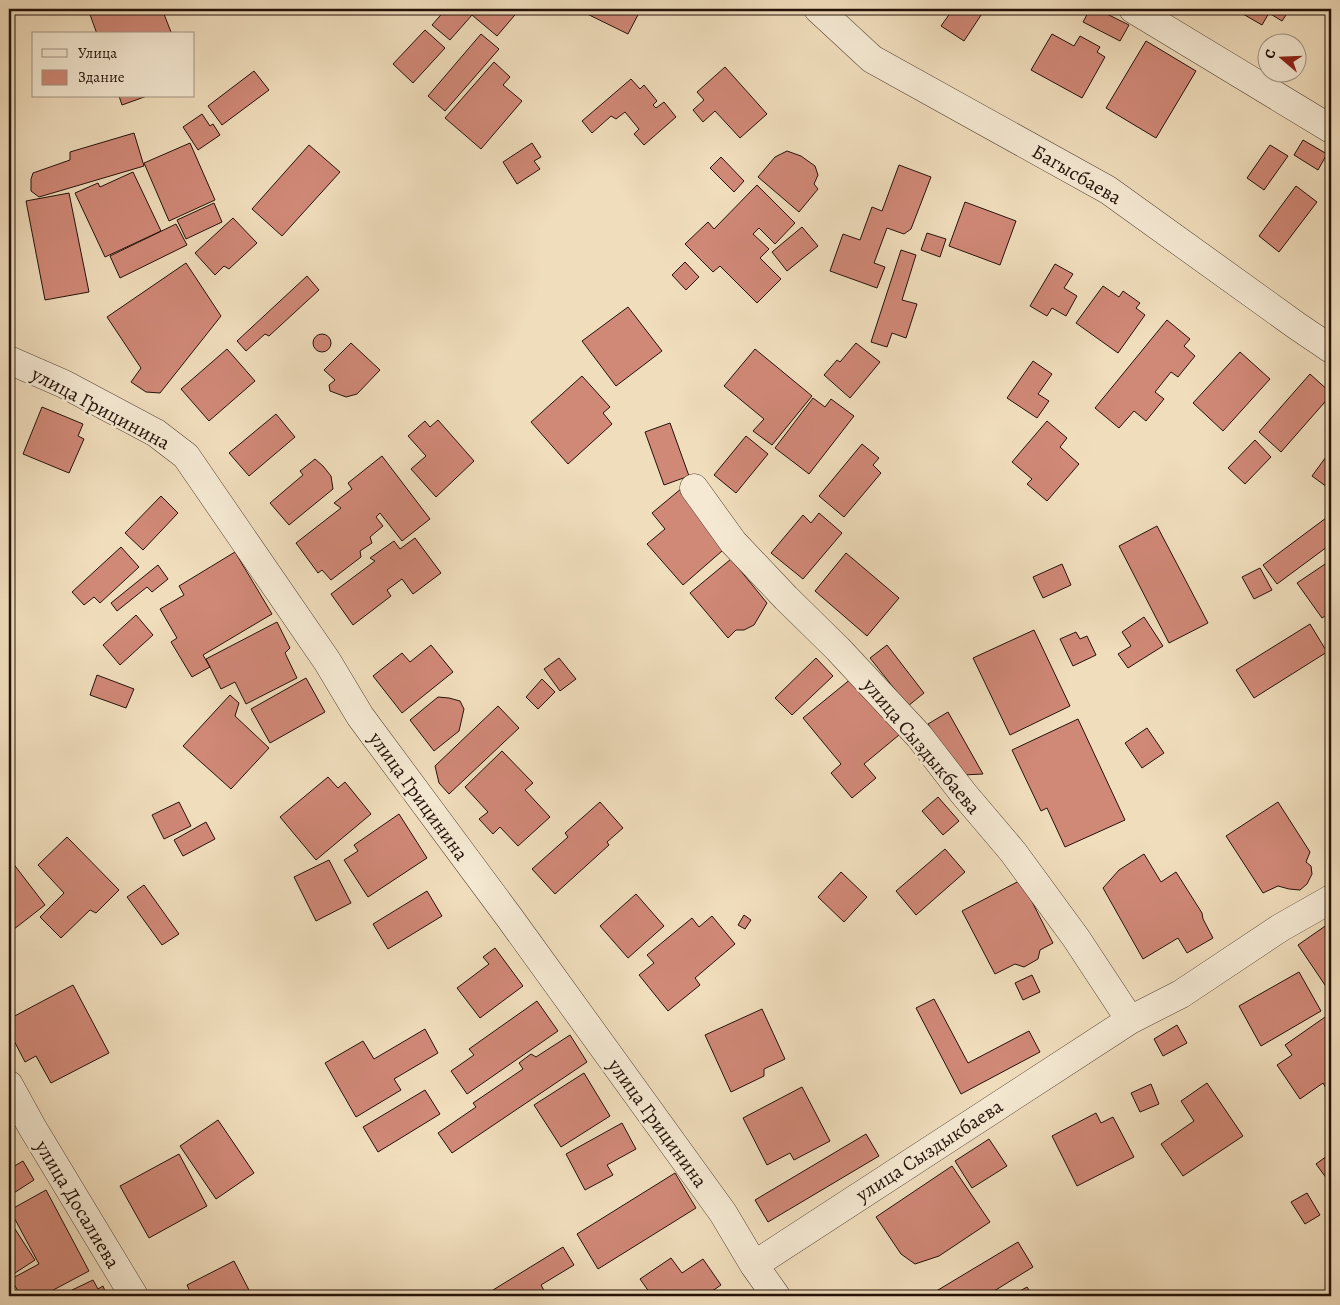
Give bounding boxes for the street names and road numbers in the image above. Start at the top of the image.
street label: Багысбаева [1027,138,1127,211]
street label: улица Грицинина [26,360,176,457]
street label: улица Сыздыкбаева [856,672,987,821]
street label: улица Грицинина [362,726,475,867]
street label: улица Грицинина [601,1053,714,1194]
street label: улица Сыздыкбаева [850,1092,1009,1209]
street label: улица Досалиева [28,1134,127,1274]

